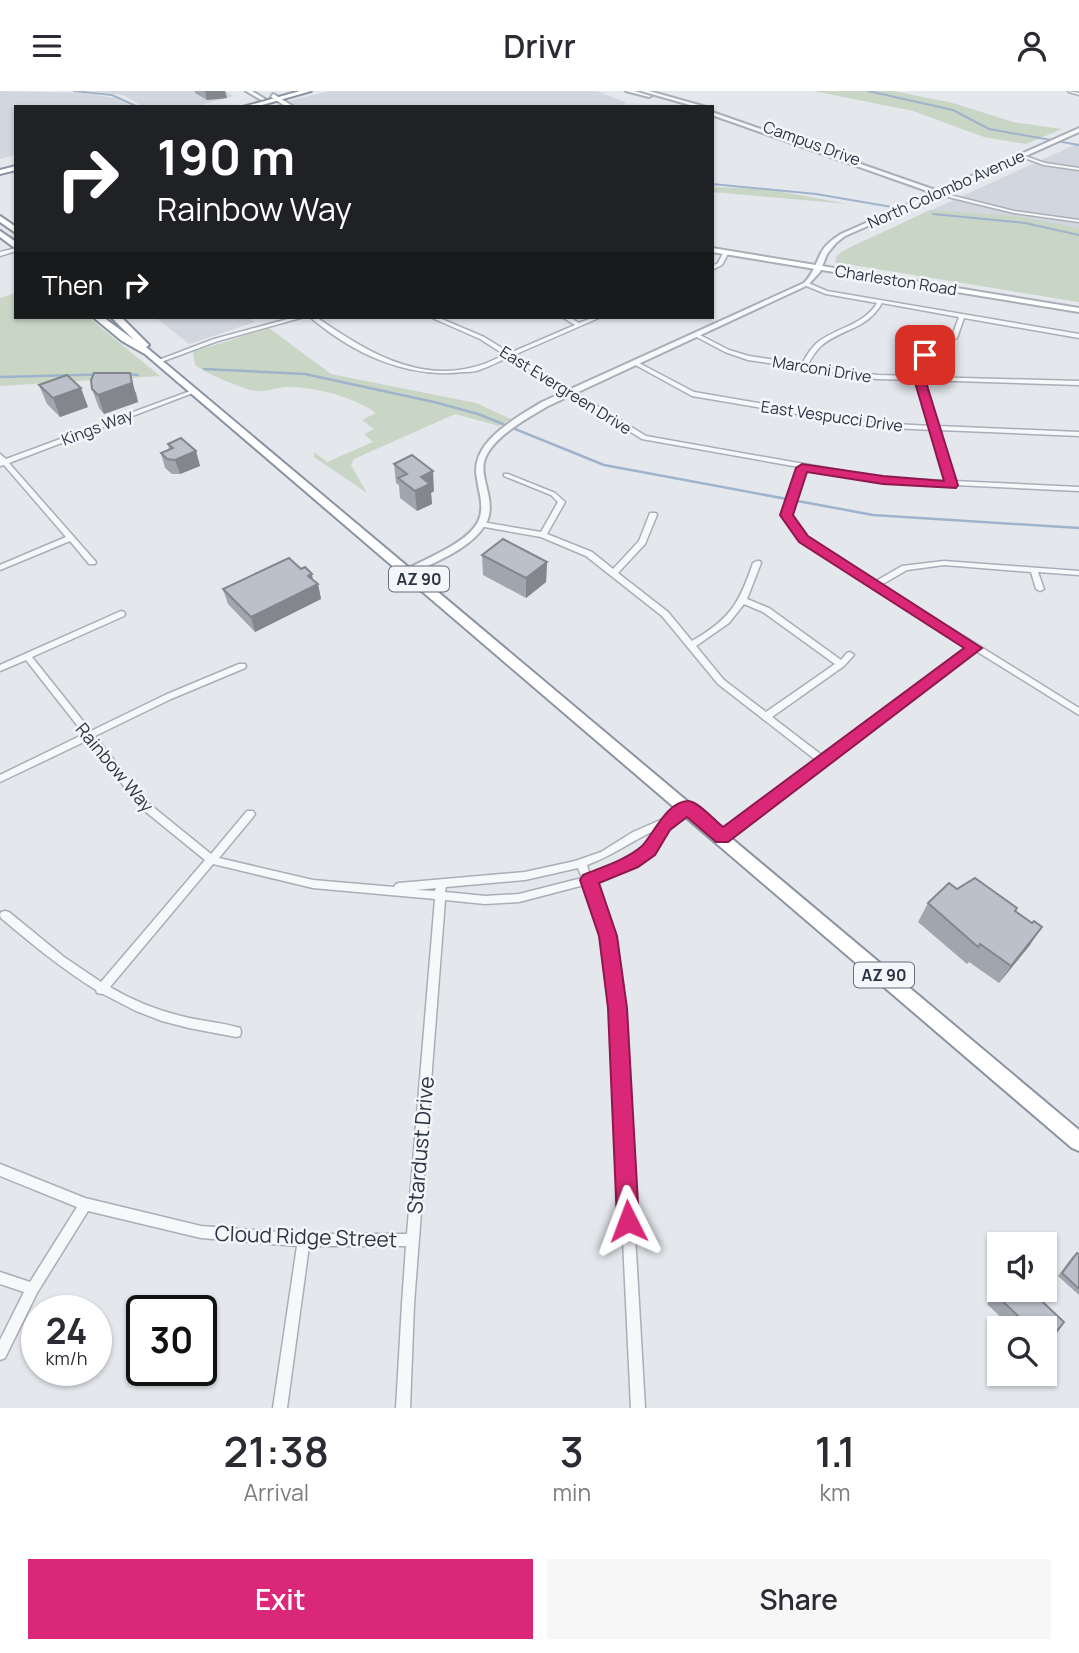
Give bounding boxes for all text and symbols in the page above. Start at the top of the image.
text: Drivr [503,24,576,68]
icon: menu [28,27,66,65]
icon: person [1013,27,1051,65]
street label: Campus Drive [760,115,864,171]
text: 190 m [157,123,295,190]
icon: right [42,133,133,224]
street label: North Colombo Avenue [864,144,1028,234]
text: Rainbow Way [157,187,352,231]
street label: Charleston Road [833,259,959,301]
icon: right [117,266,155,304]
text: Then [42,267,103,303]
pin [895,325,955,385]
icon: arrive [906,336,944,374]
street label: East Evergreen Drive [496,341,636,439]
street label: Marconi Drive [771,350,873,388]
street label: East Vespucci Drive [760,395,904,437]
street label: Kings Way [58,403,136,451]
road number: AZ 90 [389,566,449,591]
street label: Rainbow Way [71,717,160,817]
road number: AZ 90 [854,963,914,988]
street label: Stardust Drive [400,1075,440,1215]
position arrow [591,1184,665,1258]
street label: Cloud Ridge Street [214,1219,398,1253]
map controls [987,1232,1057,1386]
button: sound [987,1232,1057,1302]
speed limit sign: 30 [126,1295,217,1386]
text: 24 [46,1307,87,1355]
button: search [987,1316,1057,1386]
text: km/h [46,1346,87,1370]
text: 21:38 [224,1422,329,1480]
text: 3 [560,1422,584,1480]
text: 1.1 [815,1422,855,1480]
text: Arrival [243,1476,309,1508]
text: min [553,1476,591,1508]
text: km [820,1476,850,1508]
button: Exit [28,1559,533,1639]
button: Share [547,1559,1051,1639]

